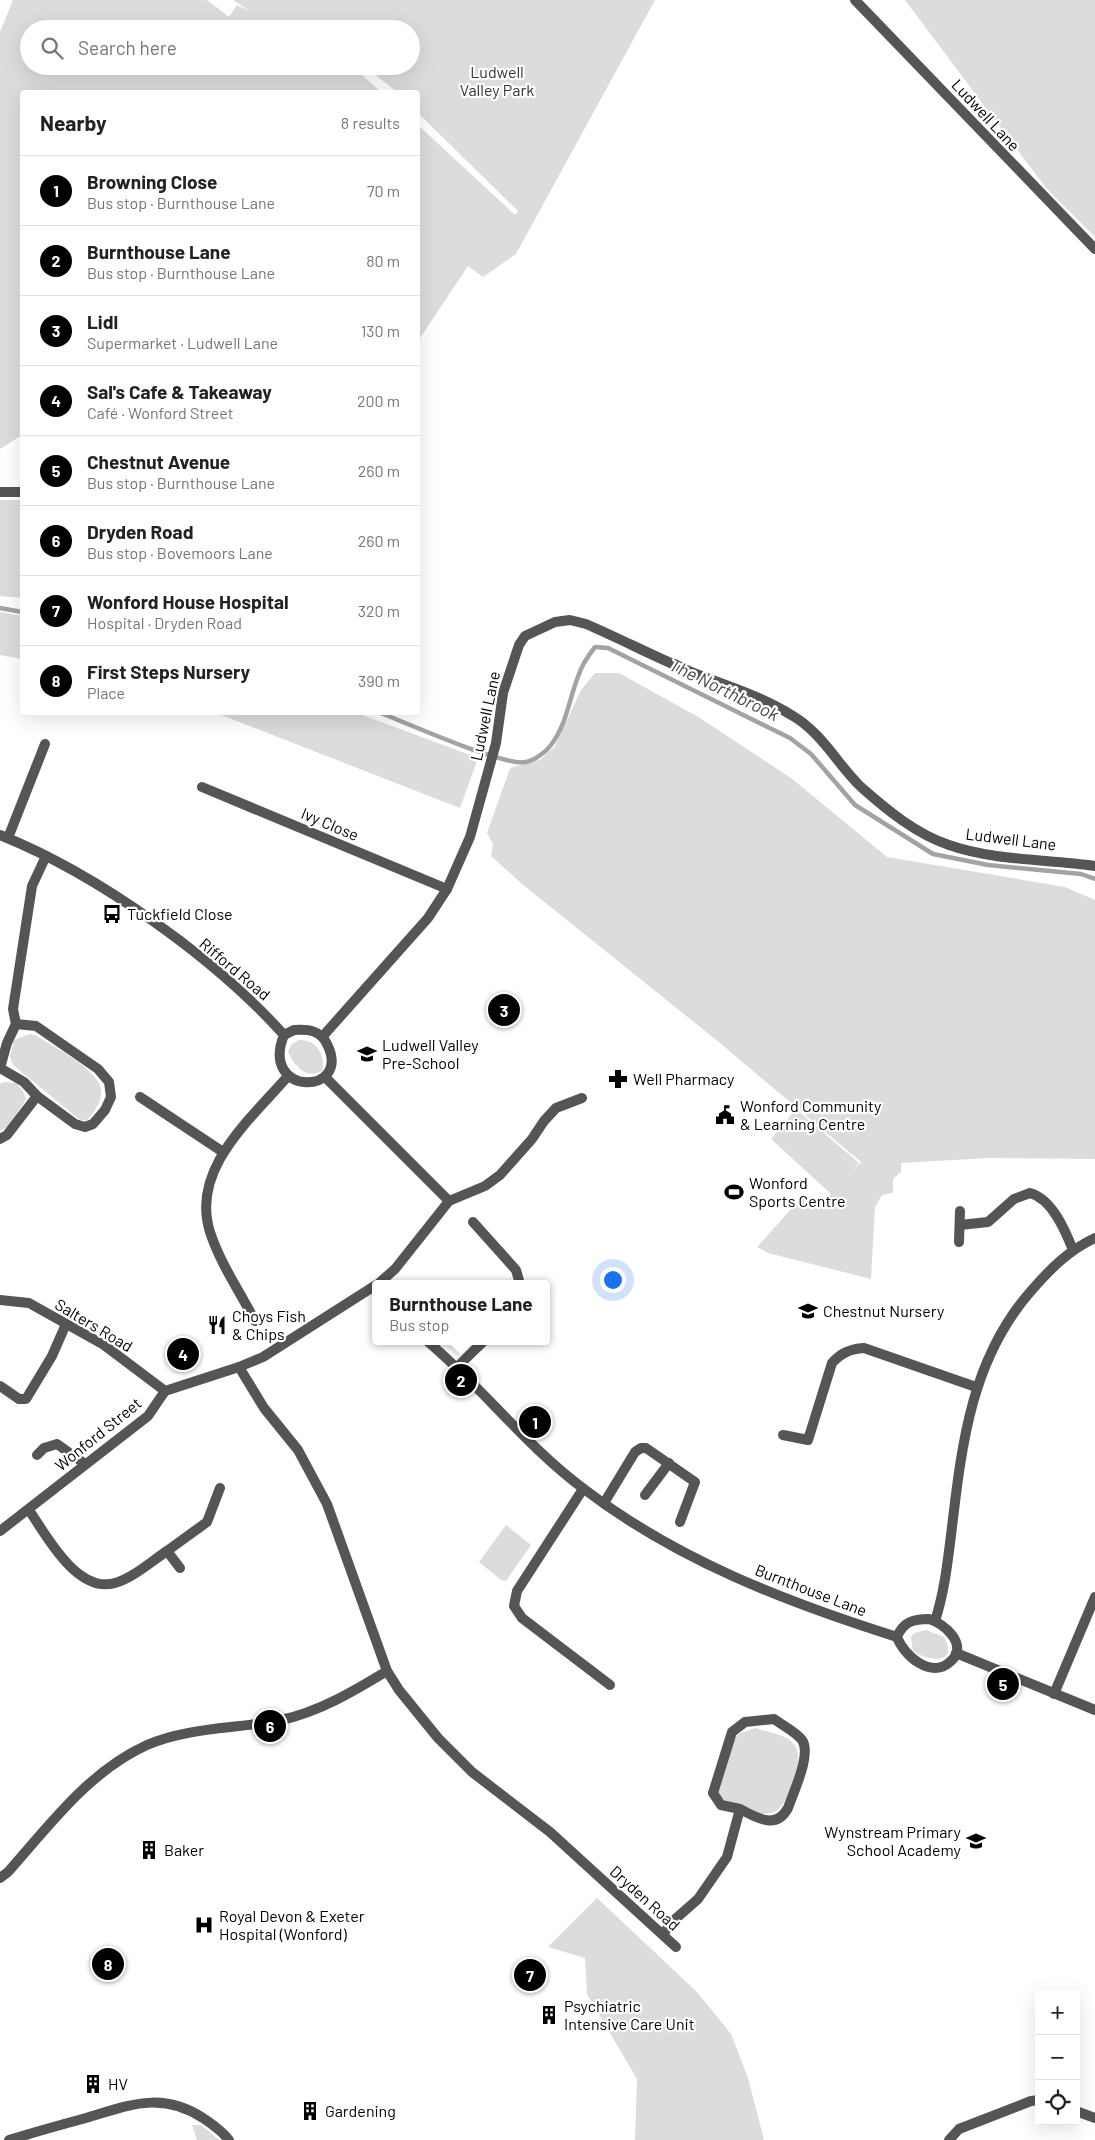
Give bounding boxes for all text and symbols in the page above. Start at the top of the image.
search box [20,20,420,75]
icon: search [38,34,66,62]
text: Search here [78,36,177,59]
park label: Ludwell Valley Park [460,62,534,99]
street label: Ludwell Lane [948,75,1024,154]
text: Nearby [40,110,106,135]
text: 8 results [341,113,400,132]
text: Browning Close [87,170,217,193]
text: 1 [53,181,59,200]
text: 70 m [367,181,400,200]
text: Bus stop · Burnthouse Lane [87,193,275,212]
text: Burnthouse Lane [87,240,231,263]
text: 2 [52,251,60,270]
text: 80 m [366,251,400,270]
text: Bus stop · Burnthouse Lane [87,263,275,282]
text: Lidl [87,310,118,333]
text: 3 [52,321,60,340]
text: 130 m [361,321,400,340]
text: Supermarket · Ludwell Lane [87,333,278,352]
text: Sal's Cafe & Takeaway [87,380,272,403]
text: 4 [51,391,61,410]
text: 200 m [357,391,400,410]
text: Café · Wonford Street [87,403,234,422]
text: Chestnut Avenue [87,450,230,473]
text: 5 [52,461,60,480]
text: 260 m [358,461,400,480]
text: Bus stop · Burnthouse Lane [87,473,275,492]
text: Dryden Road [87,520,193,543]
text: 6 [52,531,60,550]
text: 260 m [358,531,400,550]
text: Bus stop · Bovemoors Lane [87,543,273,562]
text: Wonford House Hospital [87,590,289,613]
text: 7 [52,601,60,620]
text: 320 m [358,601,400,620]
text: Hospital · Dryden Road [87,613,242,632]
water label: The Northbrook [666,653,783,725]
text: First Steps Nursery [87,660,250,683]
street label: Ludwell Lane [466,669,503,762]
text: 8 [52,671,60,690]
text: 390 m [358,671,400,690]
text: Place [87,683,125,702]
street label: Ivy Close [299,803,362,844]
street label: Ludwell Lane [965,824,1057,853]
bus stop icon: Tuckfield Close [101,903,123,925]
place label: Tuckfield Close [127,904,233,923]
street label: Rifford Road [196,934,274,1004]
pin: 3 [488,991,520,1029]
place label: Ludwell Valley Pre-School [382,1035,479,1072]
school or university icon: Ludwell Valley Pre-School [356,1043,378,1065]
pharmacy icon: Well Pharmacy [607,1068,629,1090]
place label: Well Pharmacy [633,1069,735,1088]
place label: Wonford Community & Learning Centre [740,1096,882,1133]
public building icon: Wonford Community & Learning Centre [714,1104,736,1126]
place label: Wonford Sports Centre [749,1173,846,1210]
sports icon: Wonford Sports Centre [723,1181,745,1203]
your location [600,1267,626,1293]
popup [372,1280,550,1345]
text: Burnthouse Lane [389,1292,533,1315]
street label: Salters Road [52,1294,137,1355]
school or university icon: Chestnut Nursery [797,1300,819,1322]
place label: Chestnut Nursery [823,1301,945,1320]
place label: Choys Fish & Chips [232,1306,306,1343]
restaurant icon: Choys Fish & Chips [206,1314,228,1336]
text: Bus stop [389,1315,449,1334]
pin: 4 [167,1335,199,1373]
pin: 2 [445,1361,477,1399]
street label: Wonford Street [51,1393,145,1474]
pin: 1 [519,1403,551,1441]
street label: Burnthouse Lane [753,1559,870,1620]
pin: 5 [987,1665,1019,1703]
pin: 6 [254,1707,286,1745]
place label: Wynstream Primary School Academy [824,1822,962,1859]
school or university icon: Wynstream Primary School Academy [965,1830,987,1852]
building icon: Baker [138,1839,160,1861]
place label: Baker [164,1840,204,1859]
street label: Dryden Road [606,1861,684,1934]
place label: Royal Devon & Exeter Hospital (Wonford) [219,1906,365,1943]
hospital icon: Royal Devon & Exeter Hospital (Wonford) [193,1914,215,1936]
pin: 8 [92,1945,124,1983]
pin: 7 [514,1956,546,1994]
map controls [1035,1990,1080,2125]
button: + [1035,1990,1080,2035]
place label: Psychiatric Intensive Care Unit [564,1996,694,2033]
building icon: Psychiatric Intensive Care Unit [538,2004,560,2026]
button: − [1035,2035,1080,2080]
building icon: HV [82,2073,104,2095]
place label: HV [108,2074,128,2093]
button: locate [1035,2080,1080,2125]
building icon: Gardening [299,2100,321,2122]
place label: Gardening [325,2101,396,2120]

